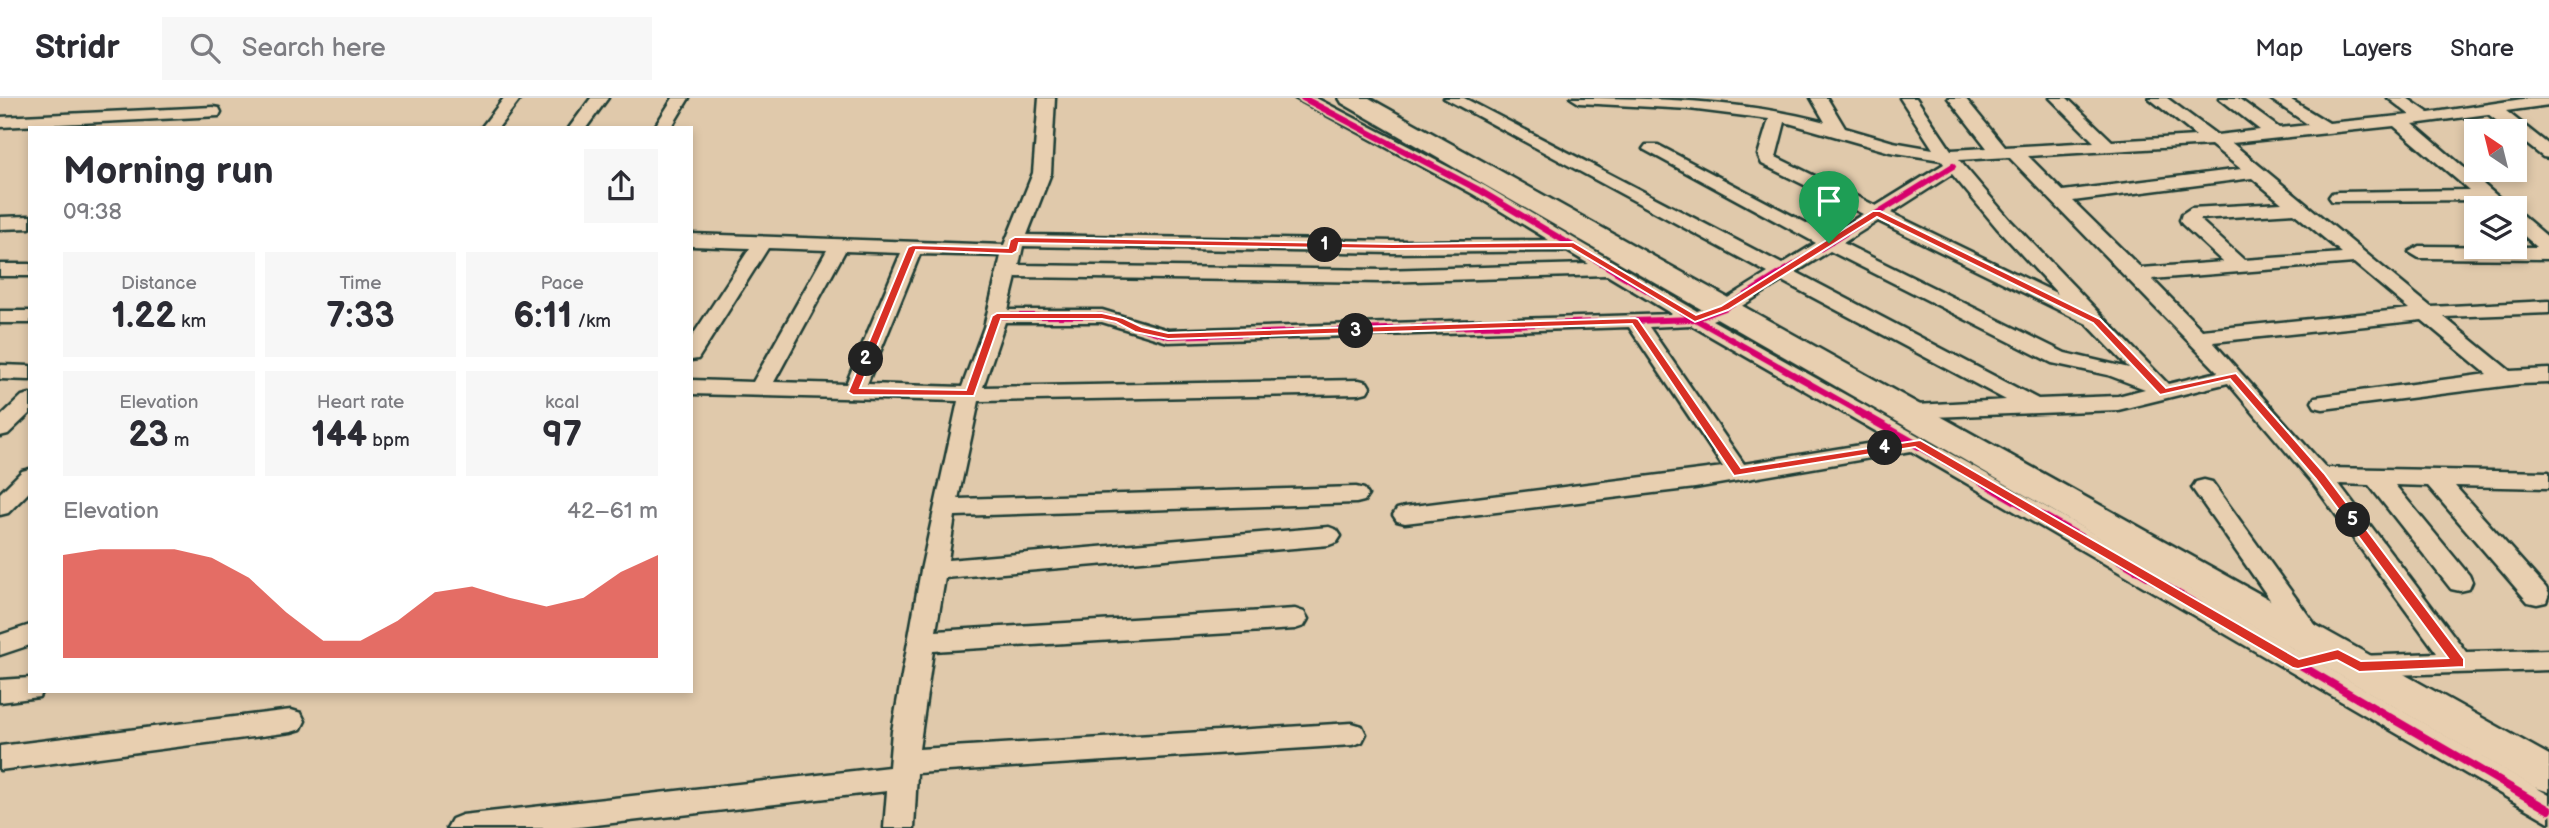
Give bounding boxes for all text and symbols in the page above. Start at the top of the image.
search box [162,17,652,80]
text: Stridr [35,28,120,68]
icon: search [186,29,224,67]
text: Search here [242,33,386,64]
text: Map [2255,34,2303,63]
text: Layers [2341,34,2412,63]
text: Share [2450,34,2514,63]
north arrow [2464,119,2527,182]
map controls [2464,119,2527,259]
text: Morning run [63,149,274,194]
button: share [584,149,658,223]
pin [1799,171,1859,243]
icon: arrive [1810,182,1848,220]
button: layers [2464,196,2527,259]
text: 09:38 [63,198,122,226]
pin: 1 [1308,228,1342,262]
text: 1 [1321,233,1329,256]
text: Distance [121,272,197,295]
text: Time [339,272,382,295]
text: Pace [541,272,584,295]
text: 1.22 [112,295,176,338]
text: 7:33 [326,295,395,338]
text: 6:11 [513,295,572,338]
text: km [176,310,206,333]
text: /km [572,310,611,333]
pin: 3 [1338,314,1374,348]
text: 3 [1350,319,1361,342]
pin: 2 [848,342,884,376]
text: 2 [860,347,871,370]
text: Elevation [119,391,198,414]
text: Heart rate [317,391,404,414]
text: kcal [545,391,579,414]
text: 23 [128,414,169,457]
text: 144 [311,414,367,457]
text: 97 [542,414,582,457]
text: m [169,429,190,452]
text: bpm [367,429,410,452]
pin: 4 [1868,430,1902,466]
text: 4 [1879,436,1890,459]
text: Elevation [63,497,159,525]
text: 42–61 m [567,497,658,525]
pin: 5 [2336,502,2370,538]
text: 5 [2347,508,2358,531]

